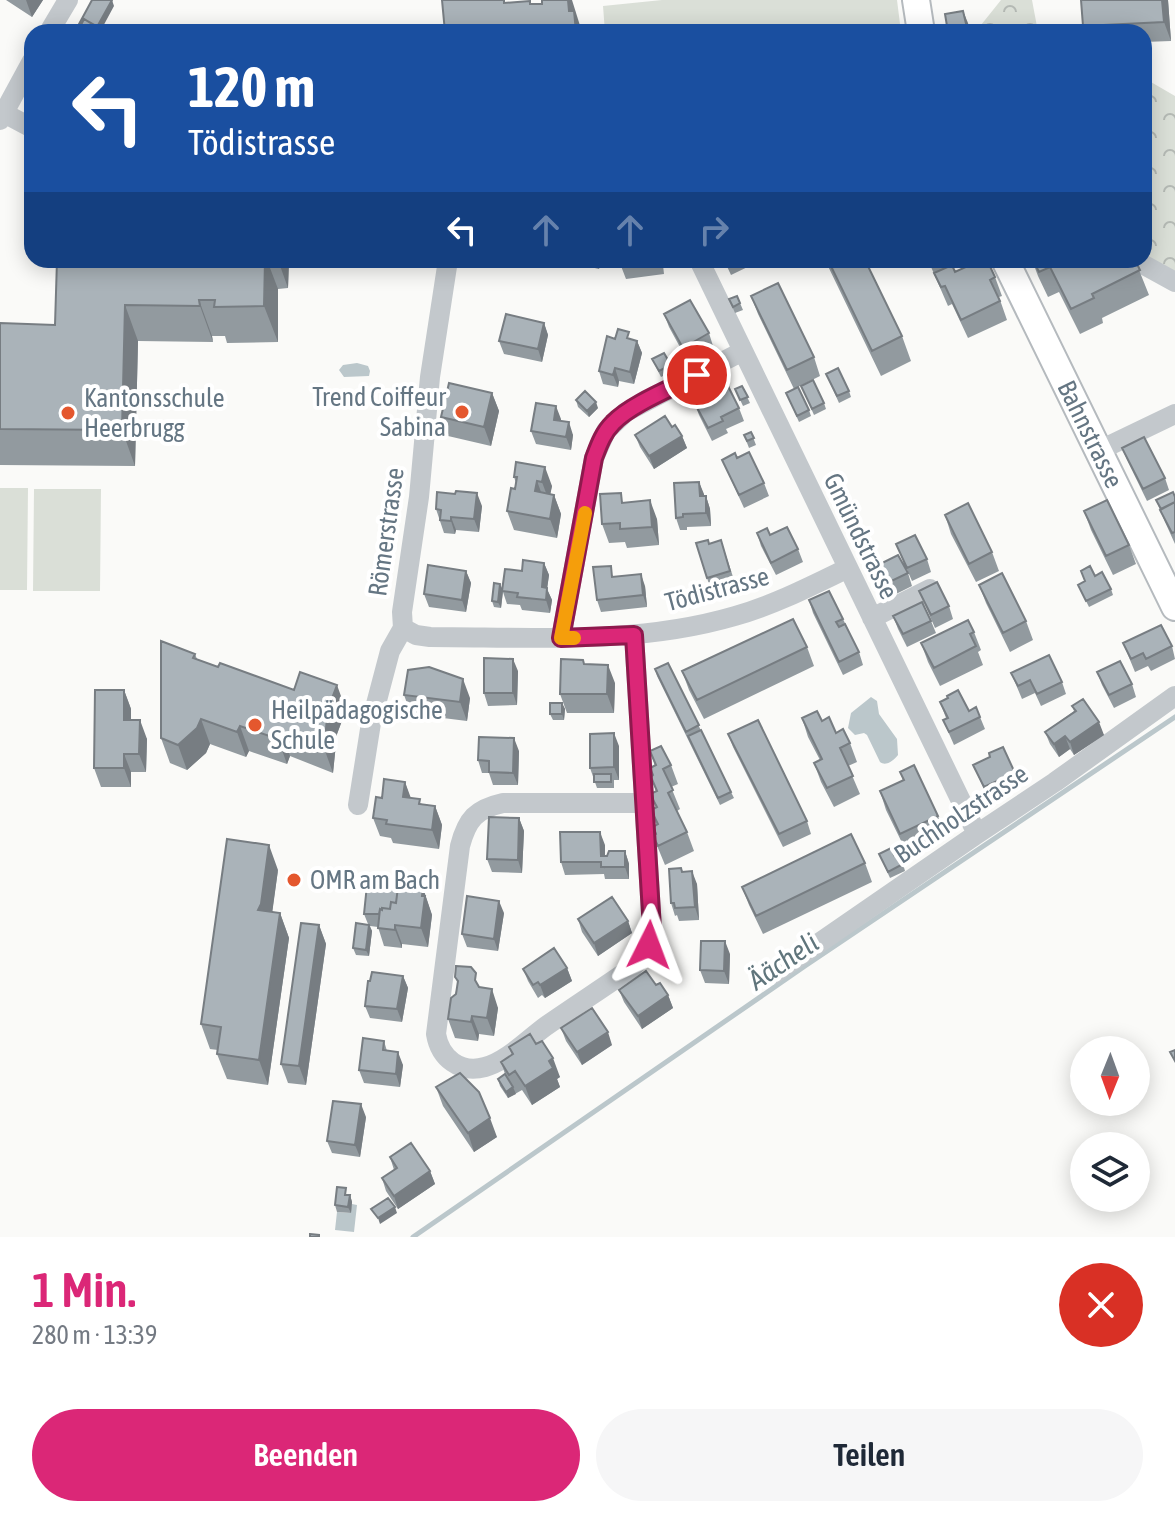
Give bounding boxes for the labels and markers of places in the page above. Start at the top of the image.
pin [663,341,731,409]
place label: Trend Coiffeur Sabina [312,382,446,442]
place label: Kantonsschule Heerbrugg [84,383,225,443]
marker: Trend Coiffeur Sabina [453,403,471,421]
marker: Kantonsschule Heerbrugg [59,404,77,422]
place label: Heilpädagogische Schule [271,695,443,755]
marker: Heilpädagogische Schule [246,716,264,734]
place label: OMR am Bach [310,865,440,895]
marker: OMR am Bach [285,871,303,889]

